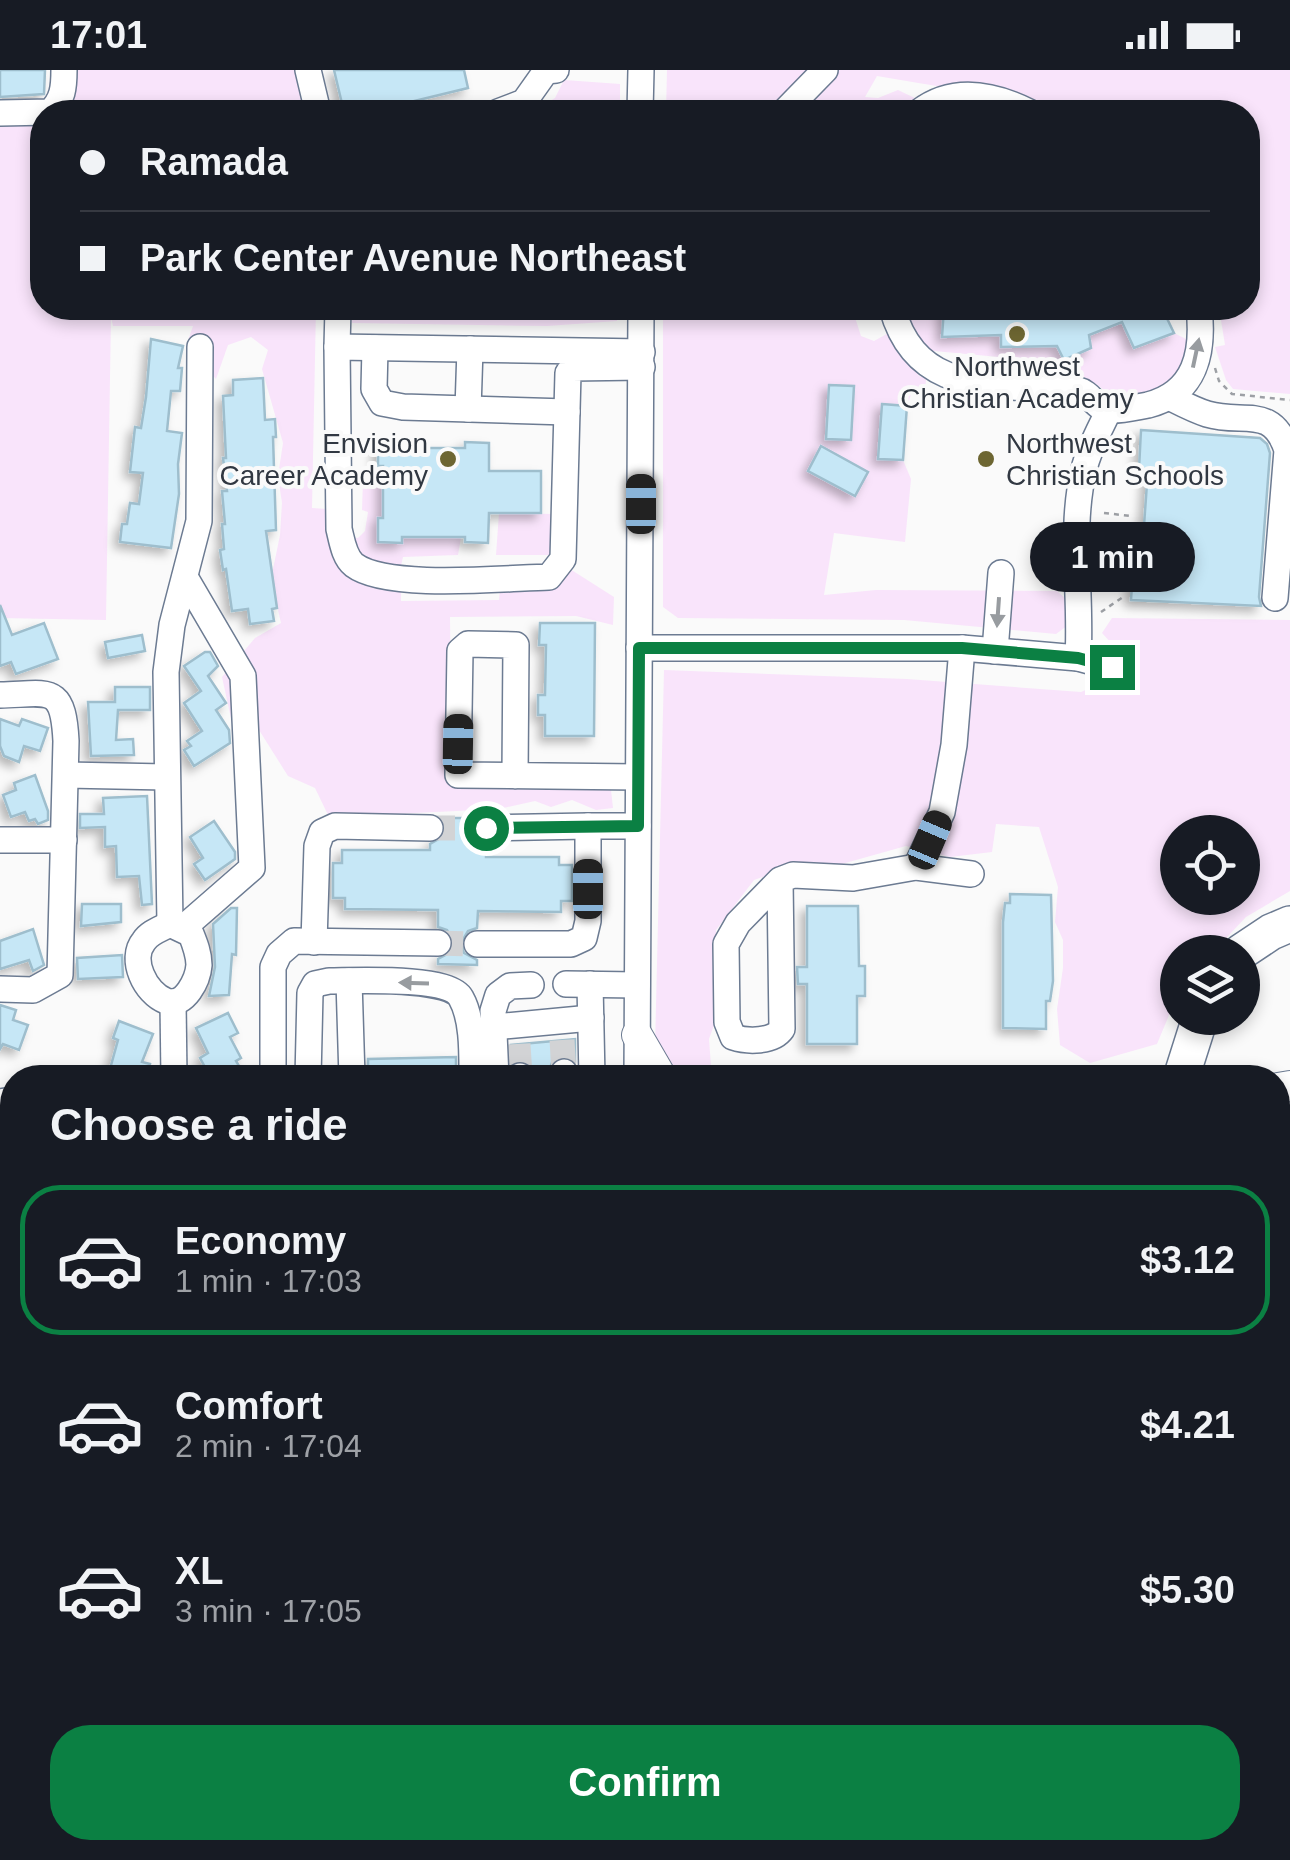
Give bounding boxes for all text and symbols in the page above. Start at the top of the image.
text: 17:01 [50,14,147,56]
text: Ramada [140,141,288,183]
text: Park Center Avenue Northeast [140,237,686,279]
marker: Northwest Christian Academy [1006,323,1028,345]
one-way arrow [1189,337,1204,368]
place label: Northwest Christian Academy [900,351,1134,414]
place label: Envision Career Academy [219,428,428,491]
place label: Northwest Christian Schools [1006,428,1224,491]
marker: Envision Career Academy [437,448,459,470]
marker: Northwest Christian Schools [975,448,997,470]
car [626,474,656,534]
callout: 1 min [1030,522,1194,592]
text: 1 min [1071,539,1154,575]
one-way arrow [990,597,1006,629]
route end [1090,645,1135,690]
car [442,714,474,774]
route start [464,806,509,851]
car [904,807,956,873]
map controls [1160,815,1260,1035]
button: locate [1160,815,1260,915]
car [573,859,603,919]
button: layers [1160,935,1260,1035]
one-way arrow [397,975,429,991]
text: Choose a ride [50,1099,348,1150]
icon: car [55,1215,145,1305]
text: Economy [175,1220,346,1262]
text: $3.12 [1140,1239,1235,1281]
text: 1 min · 17:03 [175,1263,362,1299]
icon: car [55,1380,145,1470]
text: Comfort [175,1385,323,1427]
text: $4.21 [1140,1404,1235,1446]
text: 2 min · 17:04 [175,1428,362,1464]
icon: car [55,1545,145,1635]
text: XL [175,1550,224,1592]
text: $5.30 [1140,1569,1235,1611]
text: 3 min · 17:05 [175,1593,362,1629]
button: Confirm [50,1725,1240,1840]

